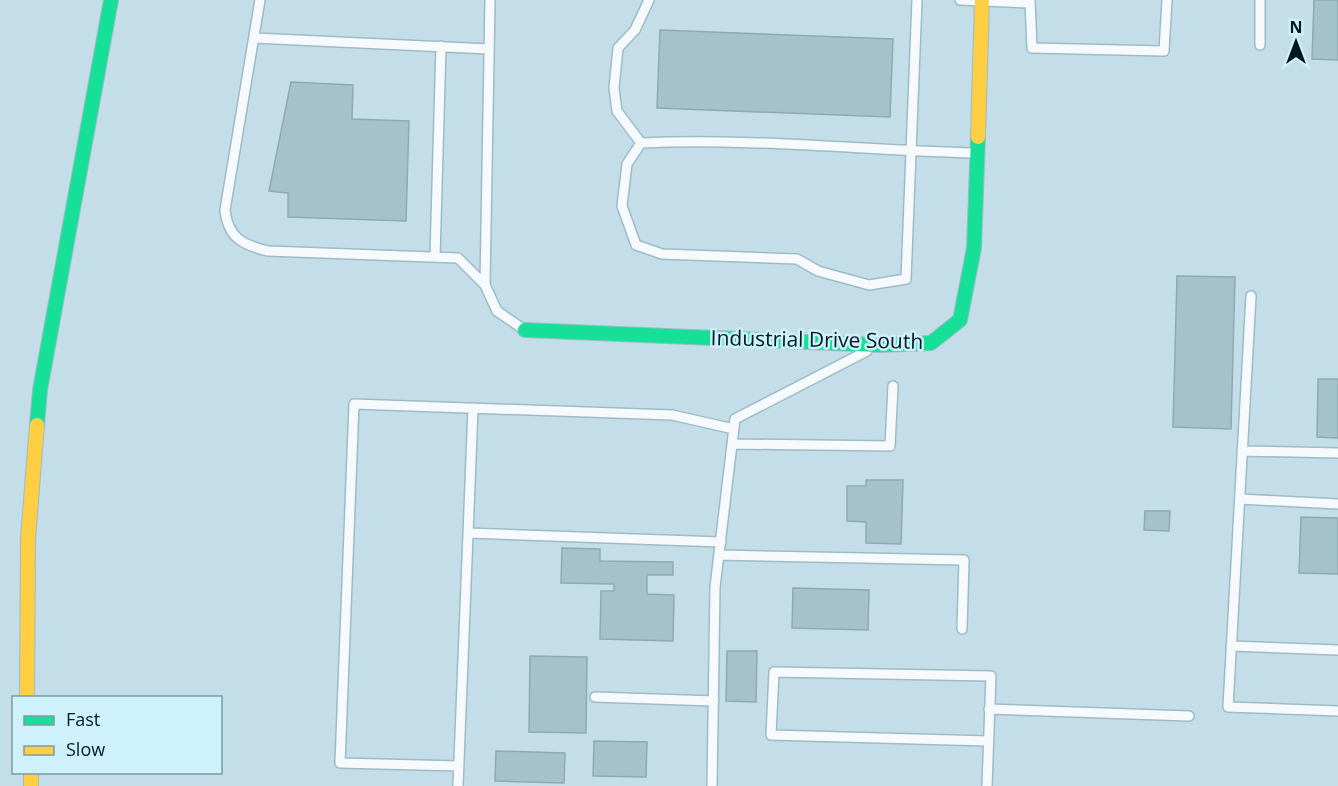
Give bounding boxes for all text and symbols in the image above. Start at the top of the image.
north arrow [1266,12,1326,72]
text: N [1289,16,1303,38]
street label: Industrial Drive South [711,323,923,355]
legend [12,696,222,774]
text: Fast [66,707,100,731]
text: Slow [66,737,105,761]

